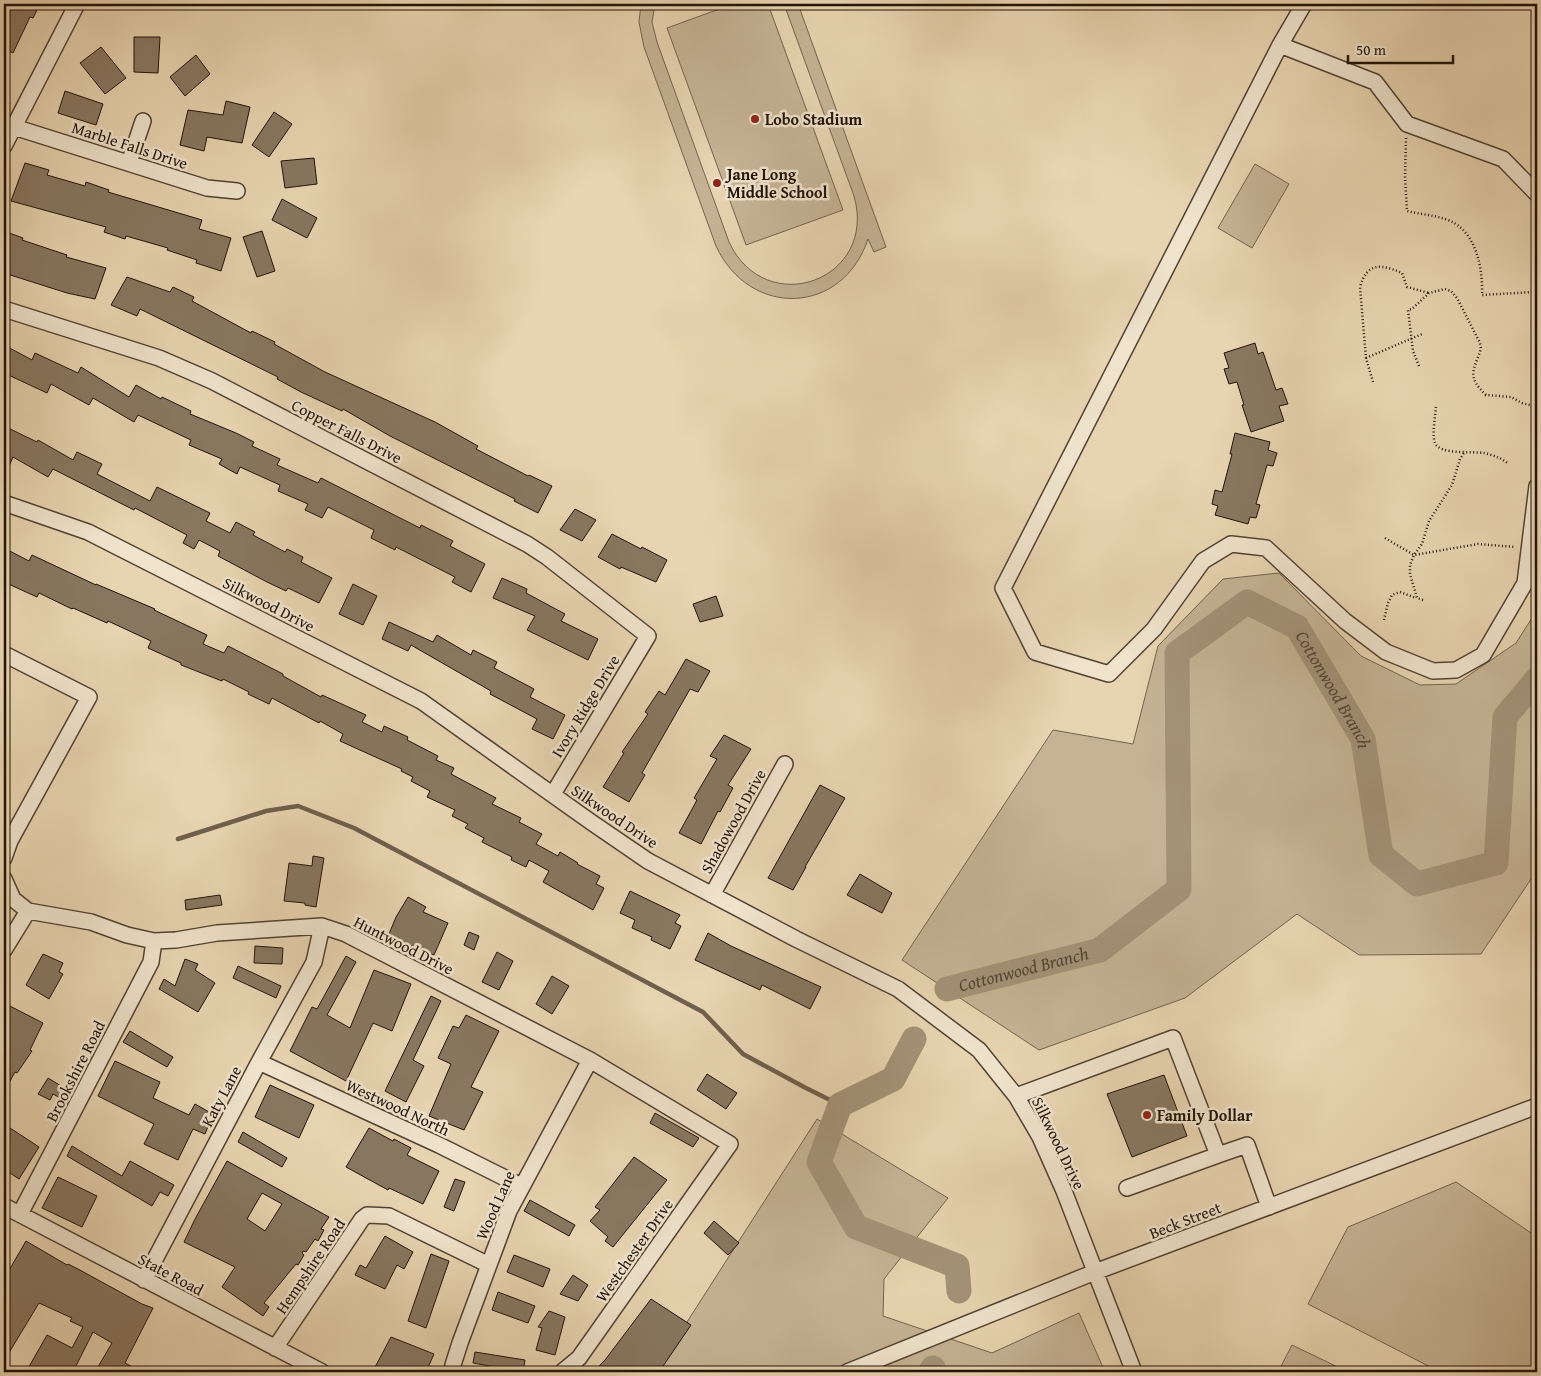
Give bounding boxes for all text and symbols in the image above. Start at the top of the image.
scale bar [1348,32,1454,64]
text: 50 m [1356,39,1387,60]
place label: Lobo Stadium [765,107,863,131]
marker: Lobo Stadium [749,113,761,125]
street label: Marble Falls Drive [69,115,191,175]
place label: Jane Long Middle School [724,162,827,204]
marker: Jane Long Middle School [711,177,723,189]
street label: Copper Falls Drive [288,393,406,469]
street label: Silkwood Drive [219,571,319,637]
water label: Cottonwood Branch [1289,625,1378,750]
street label: Ivory Ridge Drive [545,650,625,762]
street label: Shadowood Drive [694,764,772,878]
street label: Silkwood Drive [567,778,663,854]
street label: Huntwood Drive [350,909,458,981]
water label: Cottonwood Branch [956,939,1091,999]
street label: Brookshire Road [39,1016,111,1126]
street label: Katy Lane [195,1061,247,1131]
street label: Westwood North [342,1072,454,1142]
street label: Silkwood Drive [1026,1093,1092,1193]
place label: Family Dollar [1157,1103,1253,1127]
marker: Family Dollar [1141,1109,1153,1121]
street label: Wood Lane [469,1167,521,1243]
street label: Westchester Drive [589,1193,679,1307]
street label: Beck Street [1145,1195,1225,1245]
street label: Hempshire Road [269,1213,351,1319]
street label: State Road [134,1247,208,1302]

